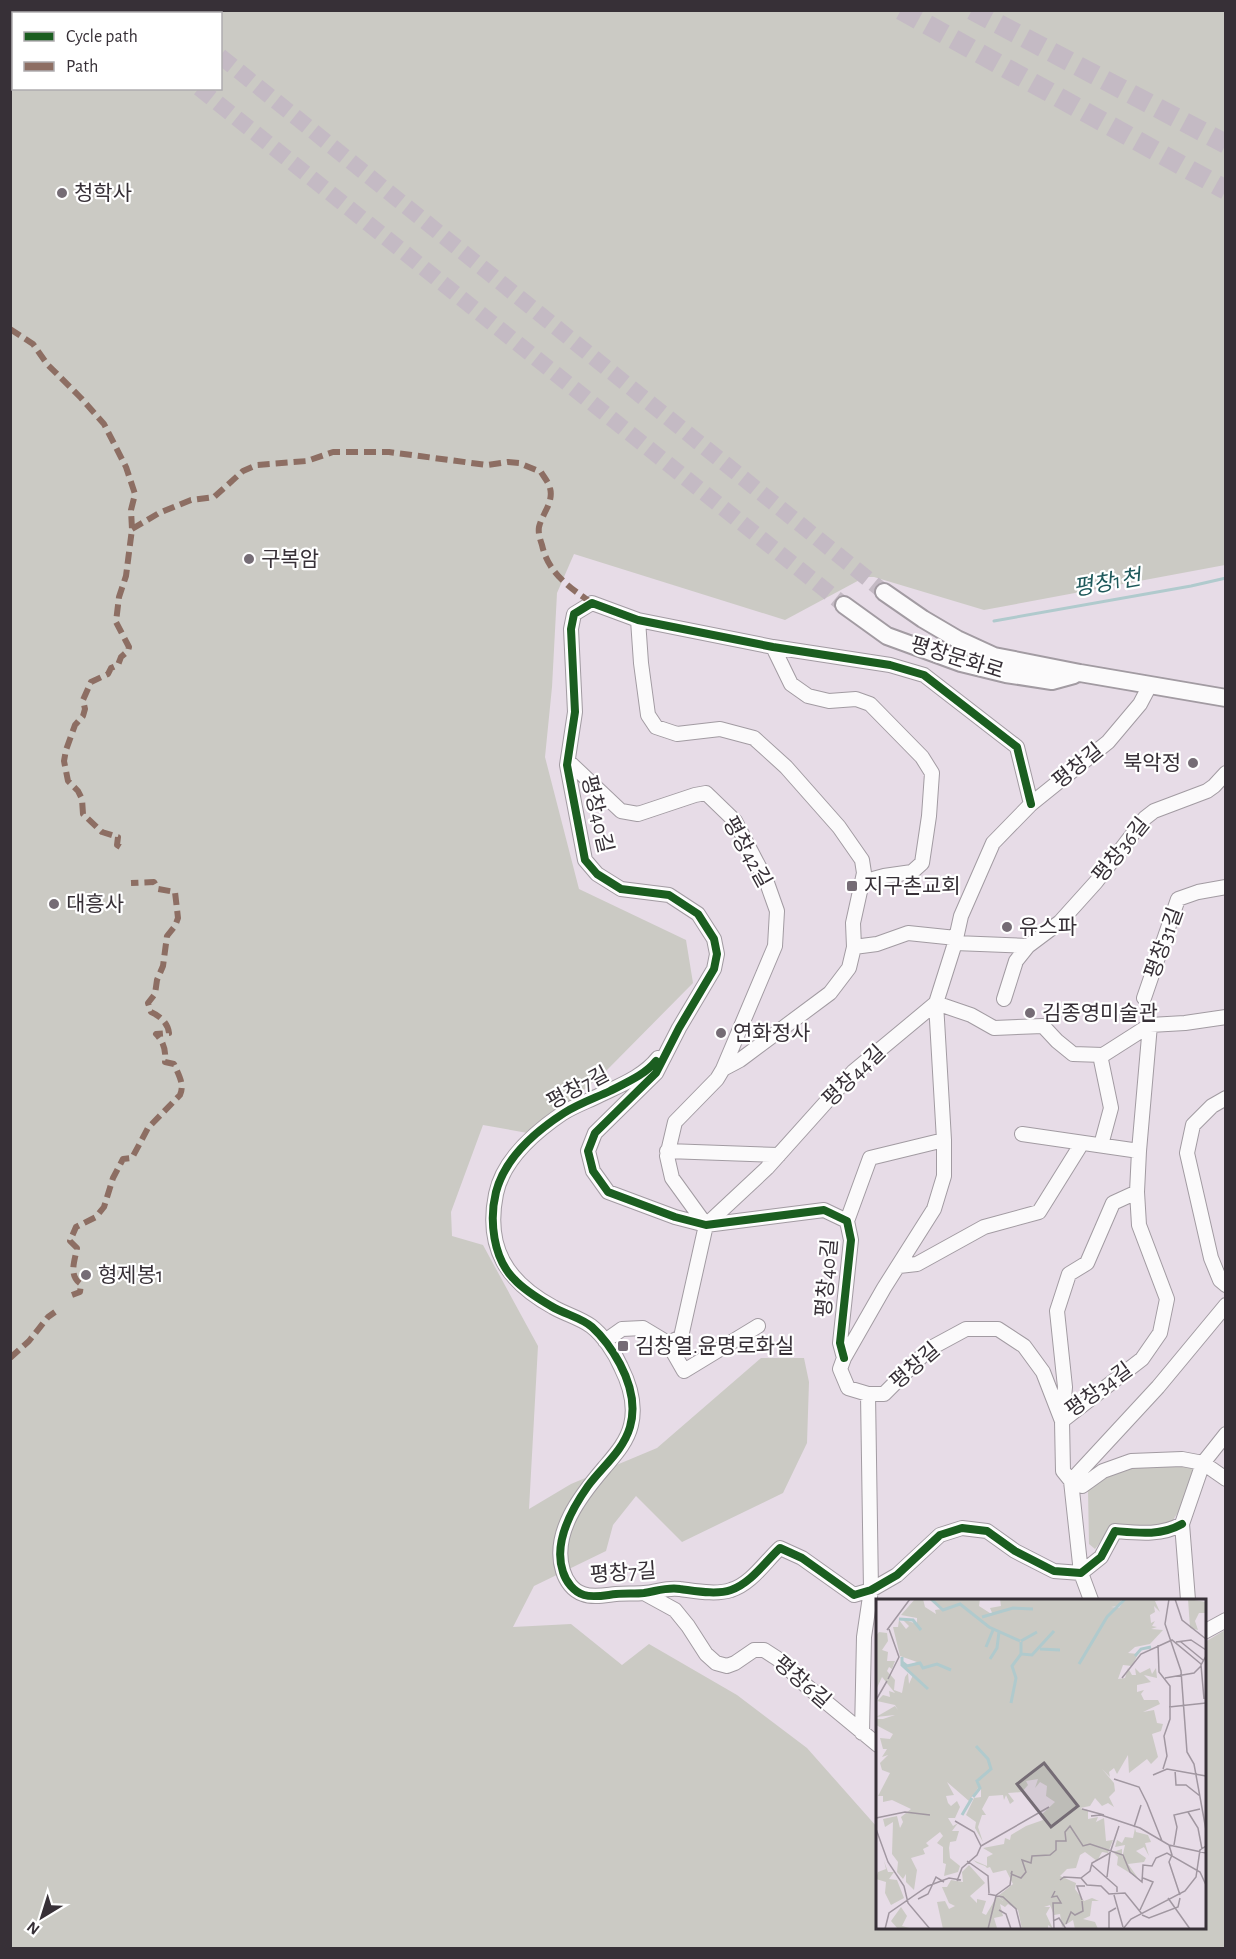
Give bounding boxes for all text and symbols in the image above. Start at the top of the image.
legend [12,12,222,90]
text: Cycle path [66,28,138,46]
text: Path [66,58,98,76]
place label: 청학사 [74,182,132,204]
marker: 청학사 [55,186,69,200]
place label: 구복암 [261,548,319,570]
marker: 구복암 [242,552,256,566]
water label: 평창1천 [1071,565,1145,600]
street label: 평창문화로 [908,633,1007,682]
street label: 평창길 [1048,739,1107,792]
place label: 북악정 [1123,752,1181,774]
marker: 북악정 [1186,756,1200,770]
street label: 평창40길 [578,773,617,855]
street label: 평창42길 [719,812,776,891]
street label: 평창36길 [1088,813,1153,886]
place label: 지구촌교회 [864,875,961,897]
marker: 지구촌교회 [845,879,859,893]
place label: 대흥사 [66,893,124,915]
marker: 대흥사 [47,897,61,911]
street label: 평창31길 [1141,904,1186,981]
place label: 유스파 [1019,916,1077,938]
marker: 유스파 [1000,920,1014,934]
place label: 김종영미술관 [1042,1002,1158,1024]
marker: 김종영미술관 [1023,1006,1037,1020]
place label: 연화정사 [733,1022,810,1044]
marker: 연화정사 [714,1026,728,1040]
street label: 평창44길 [818,1041,889,1111]
street label: 평창7길 [543,1062,612,1113]
street label: 평창40길 [812,1238,841,1318]
place label: 형제봉1 [98,1264,163,1286]
marker: 형제봉1 [79,1268,93,1282]
place label: 김창열.윤명로화실 [635,1335,794,1357]
street label: 평창길 [886,1338,944,1393]
marker: 김창열.윤명로화실 [616,1339,630,1353]
street label: 평창34길 [1061,1358,1136,1421]
street label: 평창7길 [589,1559,657,1586]
inset map [876,1599,1206,1929]
street label: 평창6길 [770,1651,835,1712]
north arrow [12,1887,72,1947]
text: N [24,1918,43,1938]

